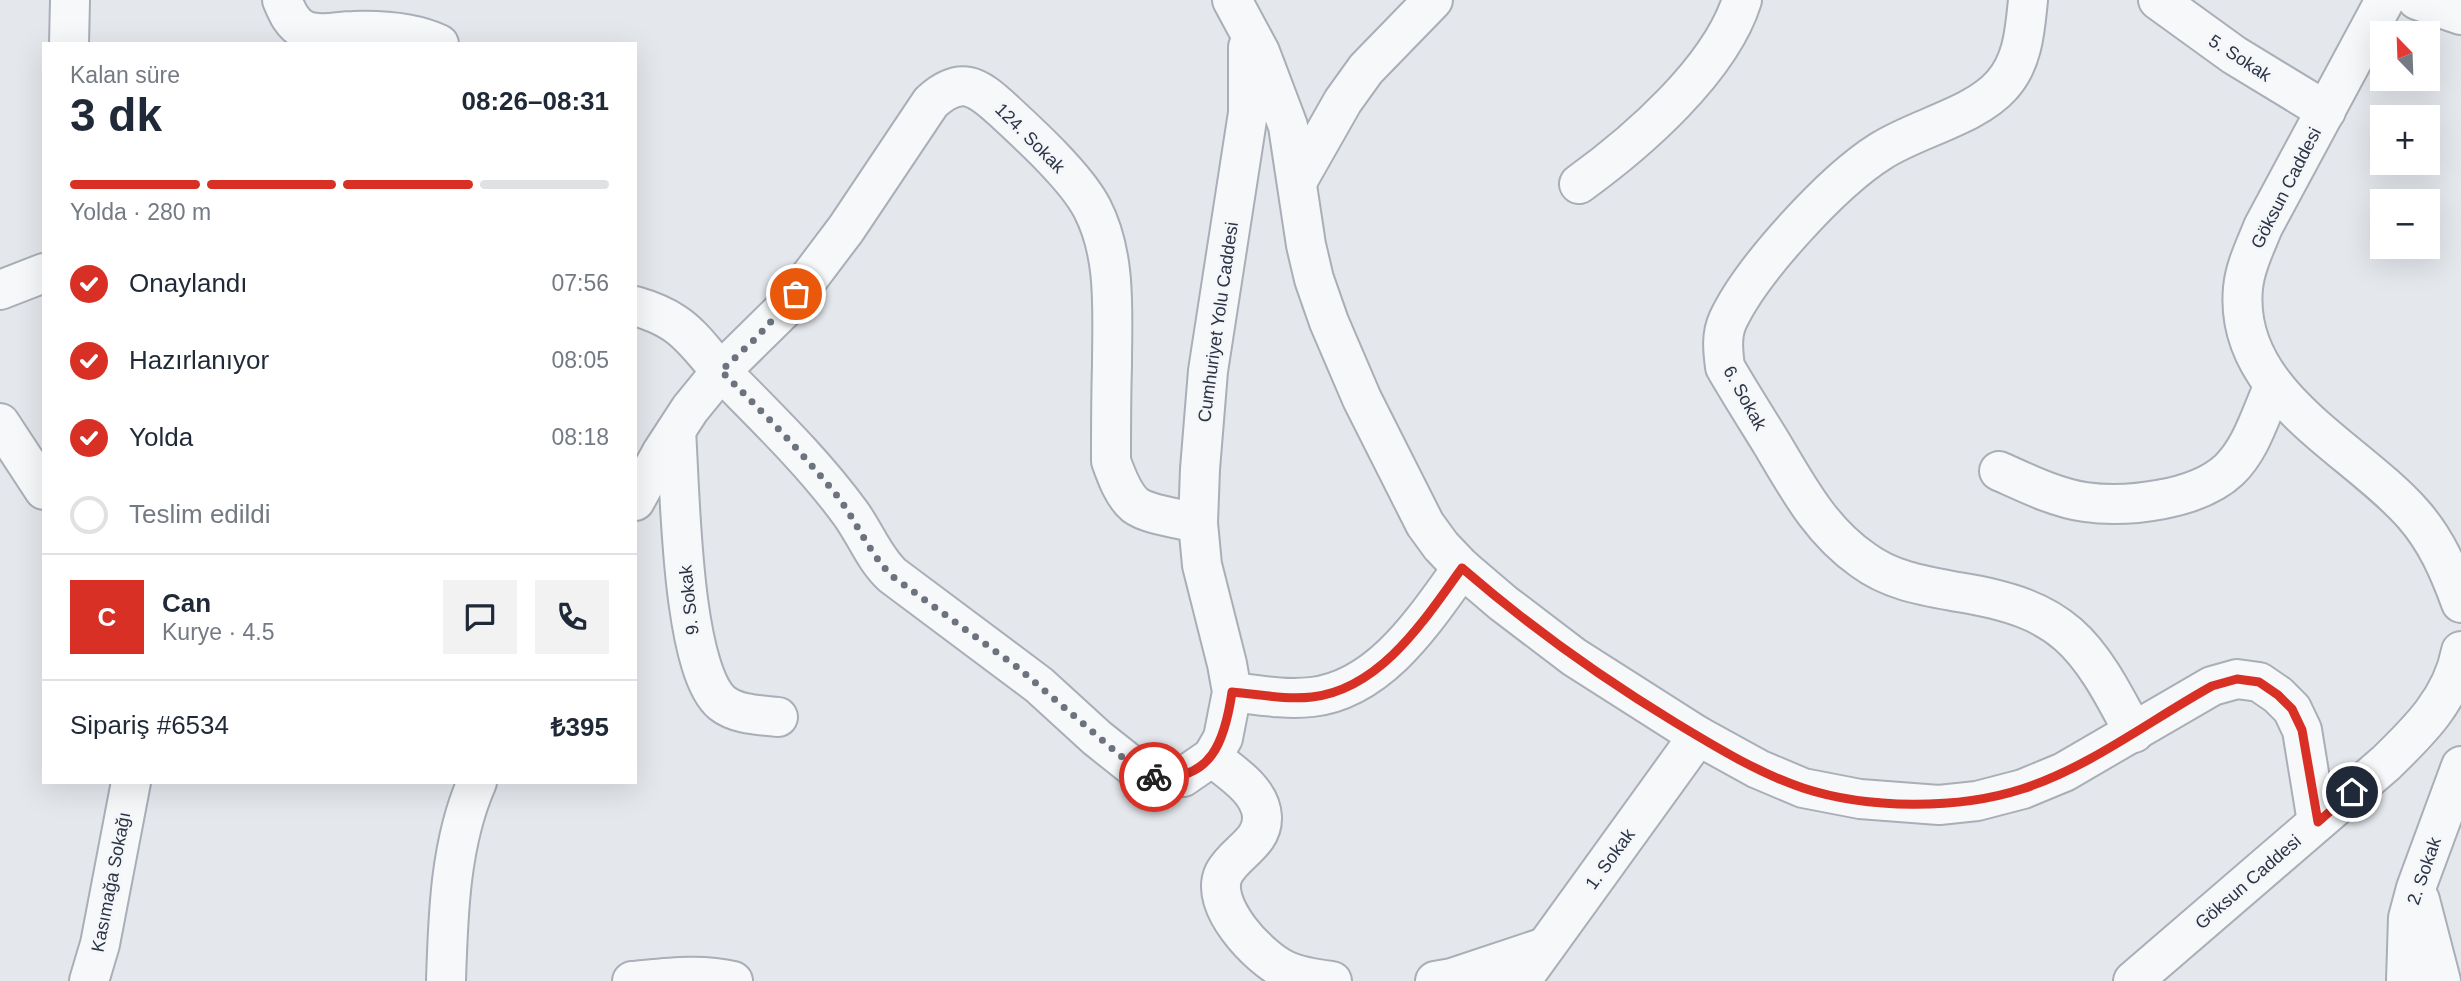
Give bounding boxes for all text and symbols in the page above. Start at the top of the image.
north arrow [2370,21,2440,91]
map controls [2370,21,2440,259]
street label: 5. Sokak [2205,31,2276,86]
text: Kalan süre [70,62,180,88]
text: 08:26–08:31 [462,86,609,116]
text: 3 dk [70,89,162,141]
street label: 124. Sokak [991,99,1070,178]
button: + [2370,105,2440,175]
street label: Göksun Caddesi [2247,124,2325,252]
button: − [2370,189,2440,259]
text: Yolda · 280 m [70,199,211,225]
street label: Cumhuriyet Yolu Caddesi [1194,221,1242,423]
pin [766,264,826,324]
icon: check [70,265,108,303]
text: Onaylandı [129,268,248,298]
text: 07:56 [551,270,609,296]
icon: bag [777,275,815,313]
icon: check [70,342,108,380]
text: Hazırlanıyor [129,345,269,375]
text: 08:05 [551,347,609,373]
street label: 6. Sokak [1719,363,1771,434]
icon: check [70,419,108,457]
text: Yolda [129,422,193,452]
text: 08:18 [551,424,609,450]
text: Teslim edildi [129,499,271,529]
street label: 9. Sokak [675,563,703,636]
button: chat [443,580,517,654]
button: phone [535,580,609,654]
text: Can [162,588,211,618]
text: C [98,602,116,632]
text: Kurye · 4.5 [162,619,275,645]
text: Sipariş #6534 [70,710,229,740]
text: ₺395 [551,712,609,742]
courier [1119,742,1189,812]
icon: bike [1135,758,1173,796]
pin [2322,762,2382,822]
icon: home [2333,773,2371,811]
street label: Kasımağa Sokağı [88,810,134,954]
street label: 1. Sokak [1581,824,1639,893]
street label: Göksun Caddesi [2191,831,2305,933]
street label: 2. Sokak [2403,834,2445,907]

